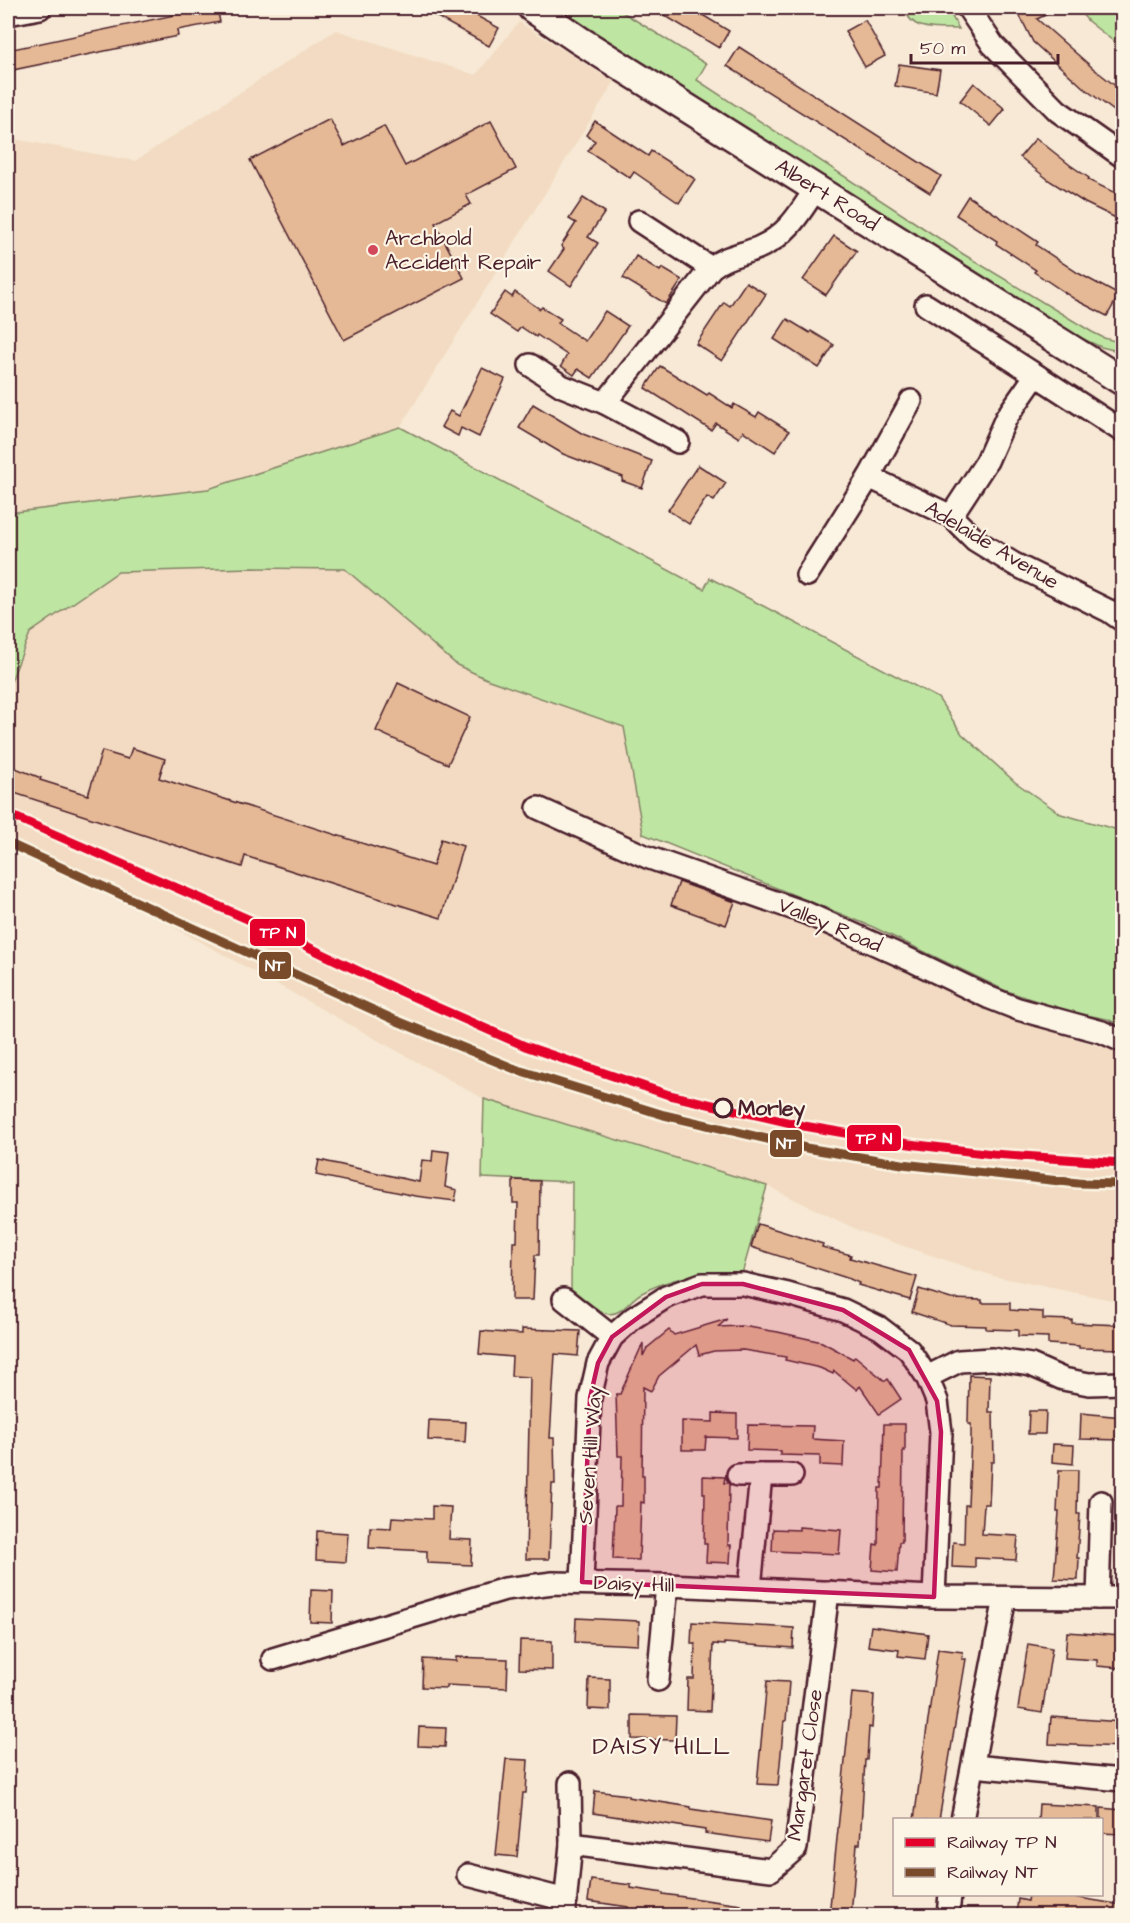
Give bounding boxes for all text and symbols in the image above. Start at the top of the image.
scale bar [911,27,1058,65]
text: 50 m [920,36,965,61]
street label: Albert Road [770,152,884,238]
place label: Archbold Accident Repair [385,224,542,278]
marker: Archbold Accident Repair [366,243,380,257]
street label: Adelaide Avenue [920,494,1064,596]
street label: Valley Road [773,890,887,962]
line badge: TP N [249,918,306,947]
text: TP N [259,922,296,944]
line badge: NT [258,951,292,980]
text: NT [265,955,286,977]
place label: Morley [738,1094,805,1126]
marker: Morley [713,1098,733,1118]
line badge: TP N [846,1124,902,1152]
text: TP N [855,1128,892,1150]
line badge: NT [769,1129,803,1158]
text: NT [776,1133,797,1155]
street label: Seven Hill Way [571,1384,611,1525]
street label: Daisy Hill [593,1568,675,1602]
street label: Margaret Close [780,1687,832,1843]
district label: DAISY HILL [593,1730,731,1764]
legend [893,1818,1103,1896]
text: Railway TP N [947,1830,1057,1856]
text: Railway NT [947,1860,1039,1886]

